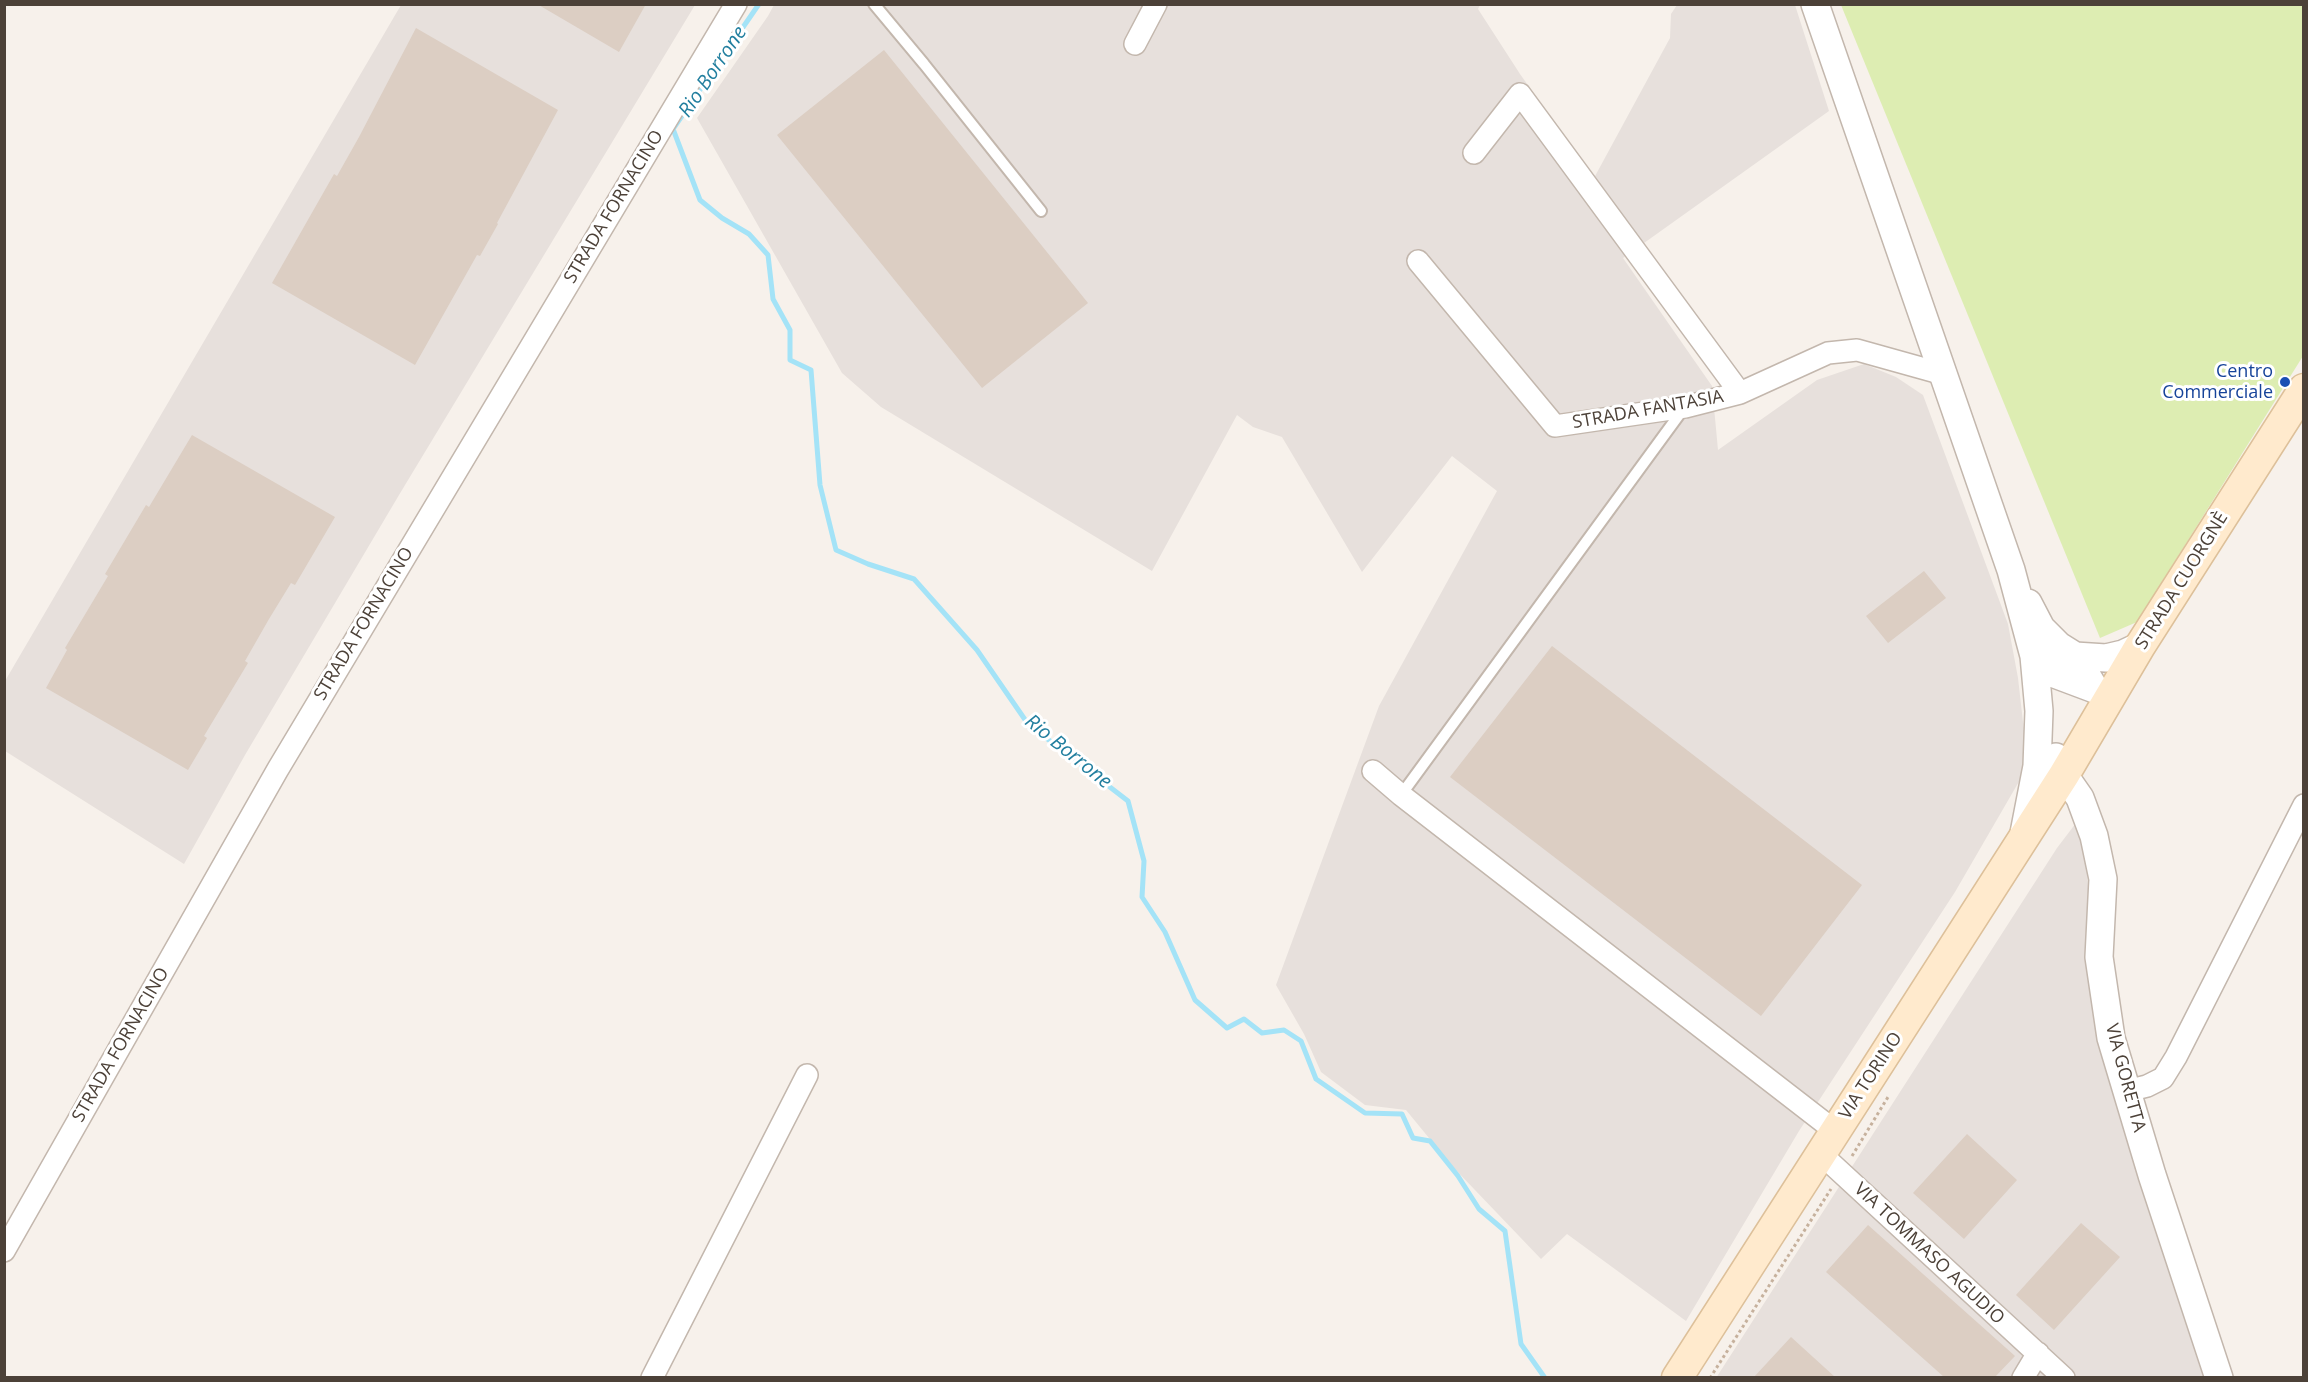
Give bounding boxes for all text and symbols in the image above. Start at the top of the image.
water label: Rio Borrone [674,22,752,122]
street label: STRADA FORNACINO [560,127,668,287]
place label: Centro Commerciale [2162,361,2273,404]
marker: Centro Commerciale [2278,375,2292,389]
street label: STRADA FANTASIA [1571,386,1725,434]
street label: STRADA CUORGNÈ [2131,508,2233,654]
street label: STRADA FORNACINO [310,544,418,704]
water label: Rio Borrone [1020,710,1116,794]
street label: STRADA FORNACINO [68,964,174,1126]
street label: VIA GORETTA [2100,1021,2150,1135]
street label: VIA TORINO [1835,1028,1907,1124]
street label: VIA TOMMASO AGUDIO [1849,1179,2009,1329]

